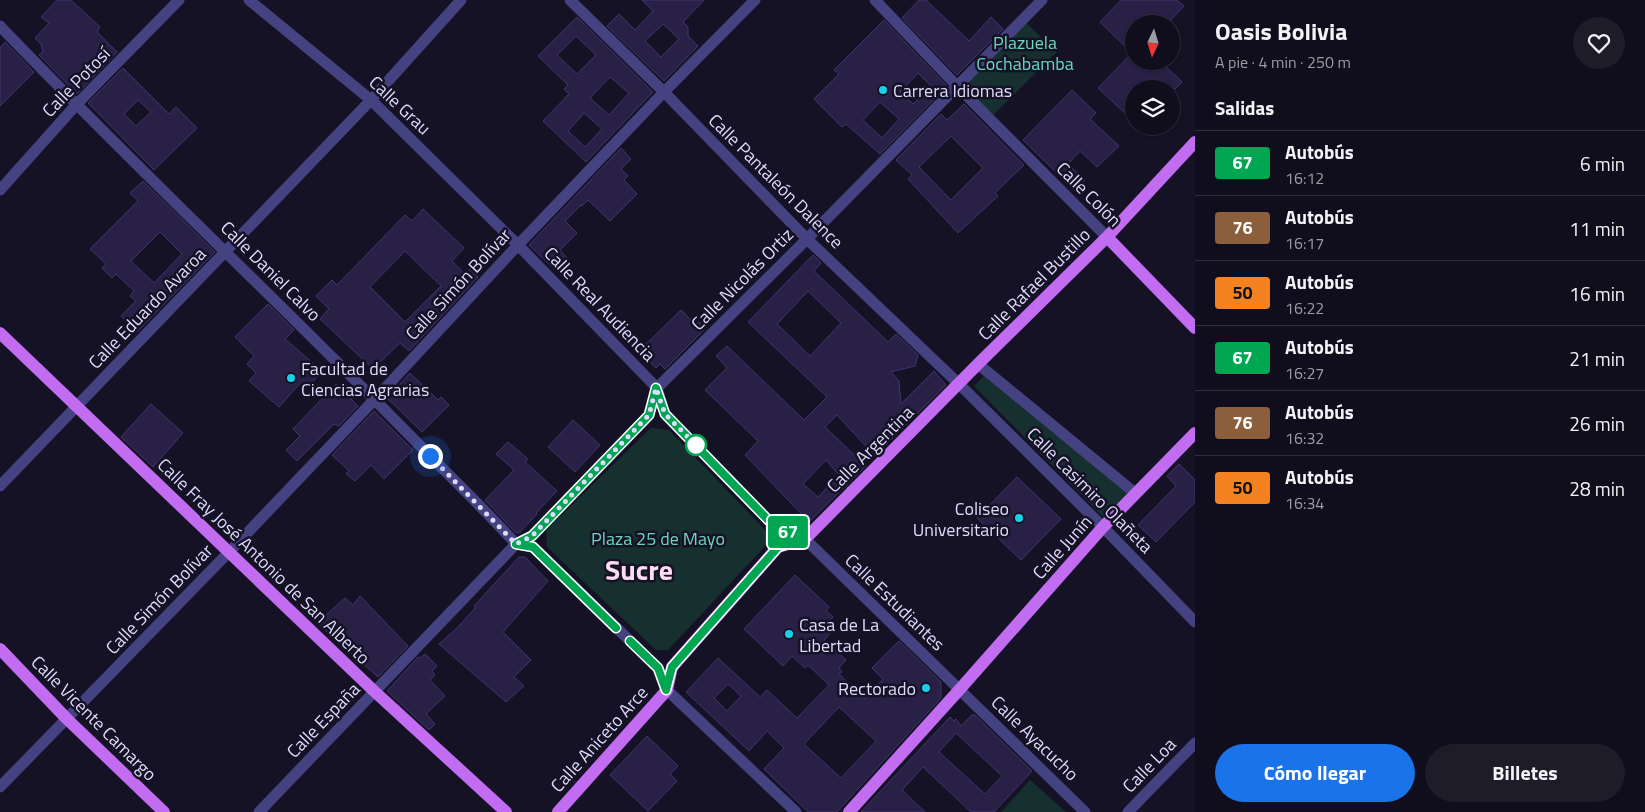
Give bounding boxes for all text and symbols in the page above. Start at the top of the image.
text: Oasis Bolivia [1215,13,1348,49]
north arrow [1125,15,1180,70]
map controls [1125,15,1180,135]
button: heart [1573,17,1625,69]
park label: Plazuela Cochabamba [976,29,1074,77]
street label: Calle Potosí [36,39,118,123]
text: A pie · 4 min · 250 m [1215,50,1351,74]
street label: Calle Grau [363,69,437,141]
place label: Carrera Idiomas [893,77,1012,104]
button: layers [1125,80,1180,135]
marker: Carrera Idiomas [877,84,889,96]
text: Salidas [1215,93,1274,122]
street label: Calle Pantaleón Dalence [702,107,850,255]
text: Autobús [1285,137,1354,166]
text: 67 [1232,149,1253,176]
text: 6 min [1580,149,1625,178]
street label: Calle Colón [1050,155,1128,233]
text: 16:12 [1285,166,1324,190]
text: Autobús [1285,202,1354,231]
text: 76 [1232,214,1253,241]
text: 11 min [1569,214,1625,243]
street label: Calle Daniel Calvo [215,215,327,327]
street label: Calle Simón Bolívar [399,222,517,346]
street label: Calle Nicolás Ortiz [685,222,799,336]
street label: Calle Rafael Bustillo [972,222,1096,346]
text: 16:17 [1285,231,1324,255]
street label: Calle Real Audiencia [538,240,662,368]
street label: Calle Eduardo Avaroa [82,241,212,375]
text: Autobús [1285,267,1354,296]
text: 50 [1232,279,1253,306]
text: 16 min [1569,279,1625,308]
text: 16:22 [1285,296,1324,320]
text: Autobús [1285,332,1354,361]
text: 67 [1232,344,1253,371]
text: 21 min [1569,344,1625,373]
place label: Facultad de Ciencias Agrarias [301,355,429,403]
text: 16:27 [1285,361,1324,385]
marker: Facultad de Ciencias Agrarias [285,372,297,384]
text: Autobús [1285,397,1354,426]
street label: Calle Argentina [820,399,920,499]
text: 76 [1232,409,1253,436]
text: 26 min [1569,409,1625,438]
street label: Calle Casimiro Olañeta [1021,421,1159,559]
text: 16:32 [1285,426,1324,450]
unlabelled marker [685,434,707,456]
your location [418,444,443,469]
street label: Calle Fray José Antonio de San Alberto [151,452,377,670]
text: Autobús [1285,462,1354,491]
text: 50 [1232,474,1253,501]
text: 28 min [1569,474,1625,503]
text: 16:34 [1285,491,1324,515]
place label: Coliseo Universitario [913,495,1009,543]
street label: Calle Junín [1026,509,1098,585]
marker: Coliseo Universitario [1013,512,1025,524]
line badge: 67 [766,516,810,548]
text: 67 [778,518,798,545]
park label: Plaza 25 de Mayo [591,525,725,552]
street label: Calle Simón Bolívar [99,538,219,660]
street label: Calle Estudiantes [839,547,951,657]
district label: Sucre [605,548,673,591]
place label: Casa de La Libertad [799,611,879,659]
marker: Casa de La Libertad [783,628,795,640]
street label: Calle Vicente Camargo [25,649,163,787]
place label: Rectorado [838,675,916,702]
street label: Calle España [280,676,366,764]
street label: Calle Aniceto Arce [544,680,654,798]
marker: Rectorado [920,682,932,694]
street label: Calle Ayacucho [985,689,1085,787]
street label: Calle Loa [1116,731,1182,799]
button: Cómo llegar [1215,744,1415,802]
button: Billetes [1425,744,1625,802]

